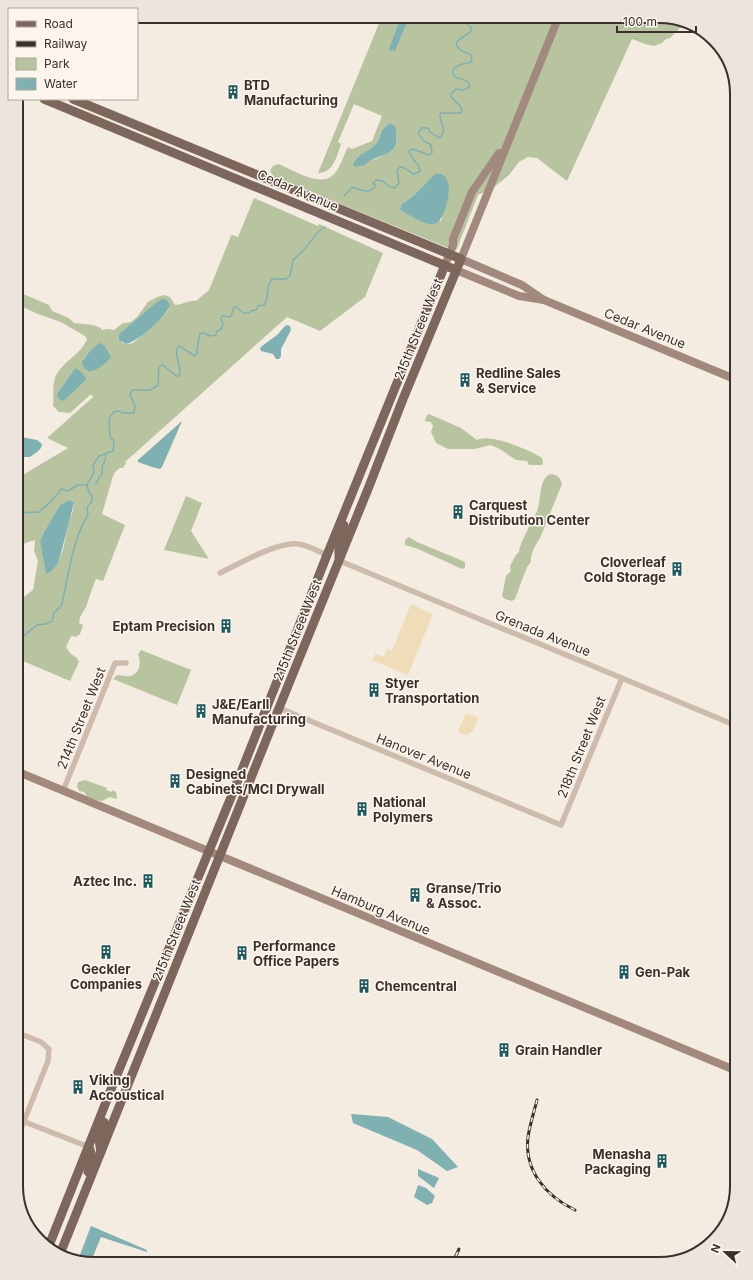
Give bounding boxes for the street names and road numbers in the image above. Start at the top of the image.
street label: Cedar Avenue [255,166,341,214]
street label: 215th Street West [390,276,446,382]
street label: Cedar Avenue [602,304,688,352]
street label: 215th Street West [269,577,325,683]
street label: Grenada Avenue [493,607,593,659]
street label: 214th Street West [53,665,109,771]
street label: 218th Street West [553,694,609,800]
street label: Hanover Avenue [374,730,474,782]
street label: 215th Street West [148,877,204,983]
street label: Hamburg Avenue [329,882,433,938]

